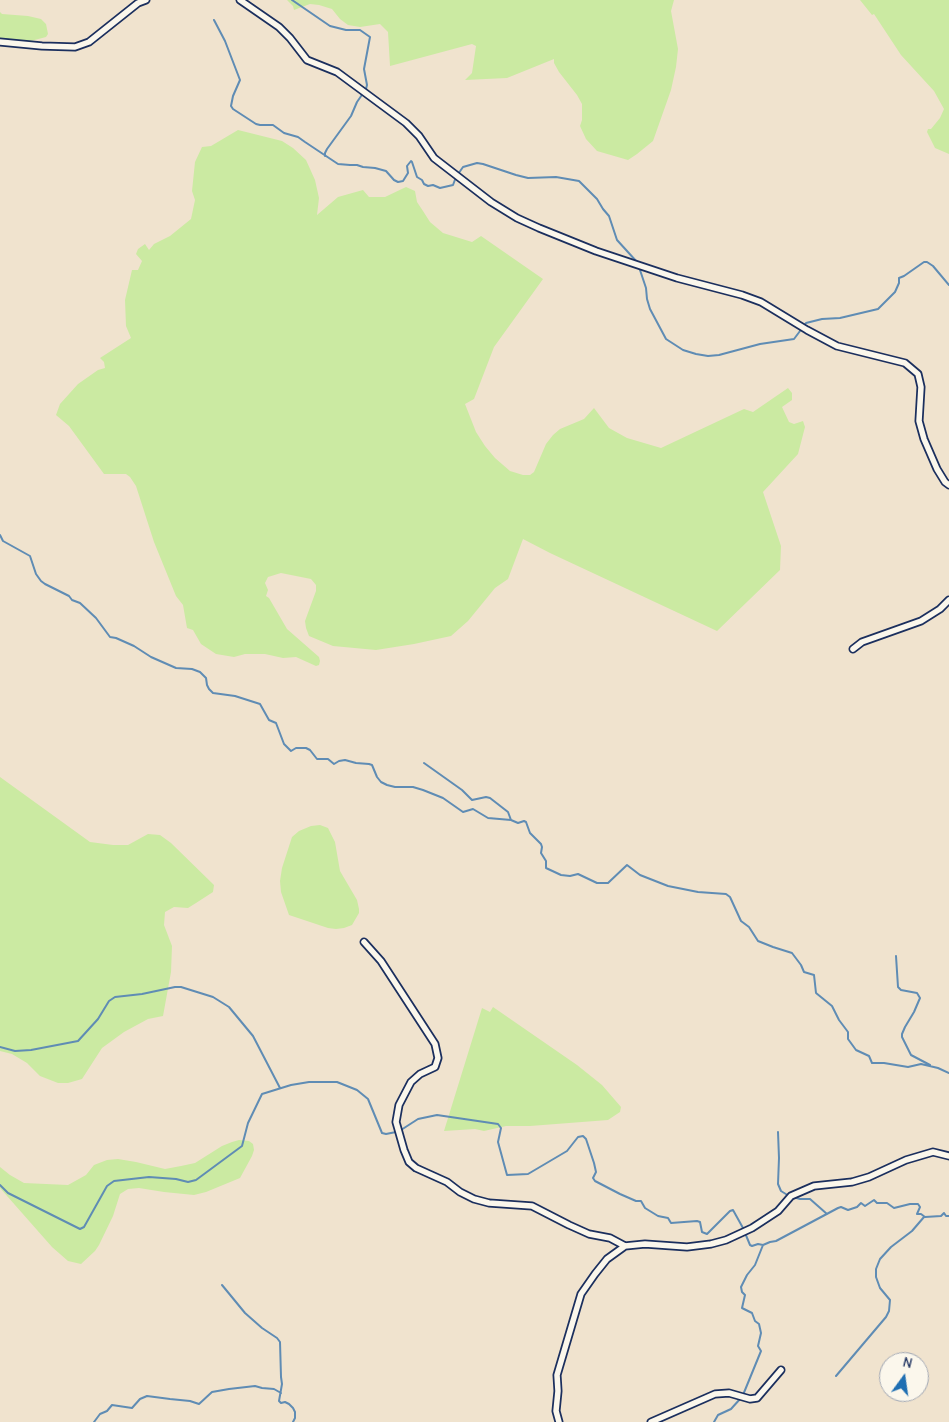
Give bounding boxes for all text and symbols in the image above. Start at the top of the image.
north arrow [879,1352,929,1402]
text: N [901,1354,914,1372]

